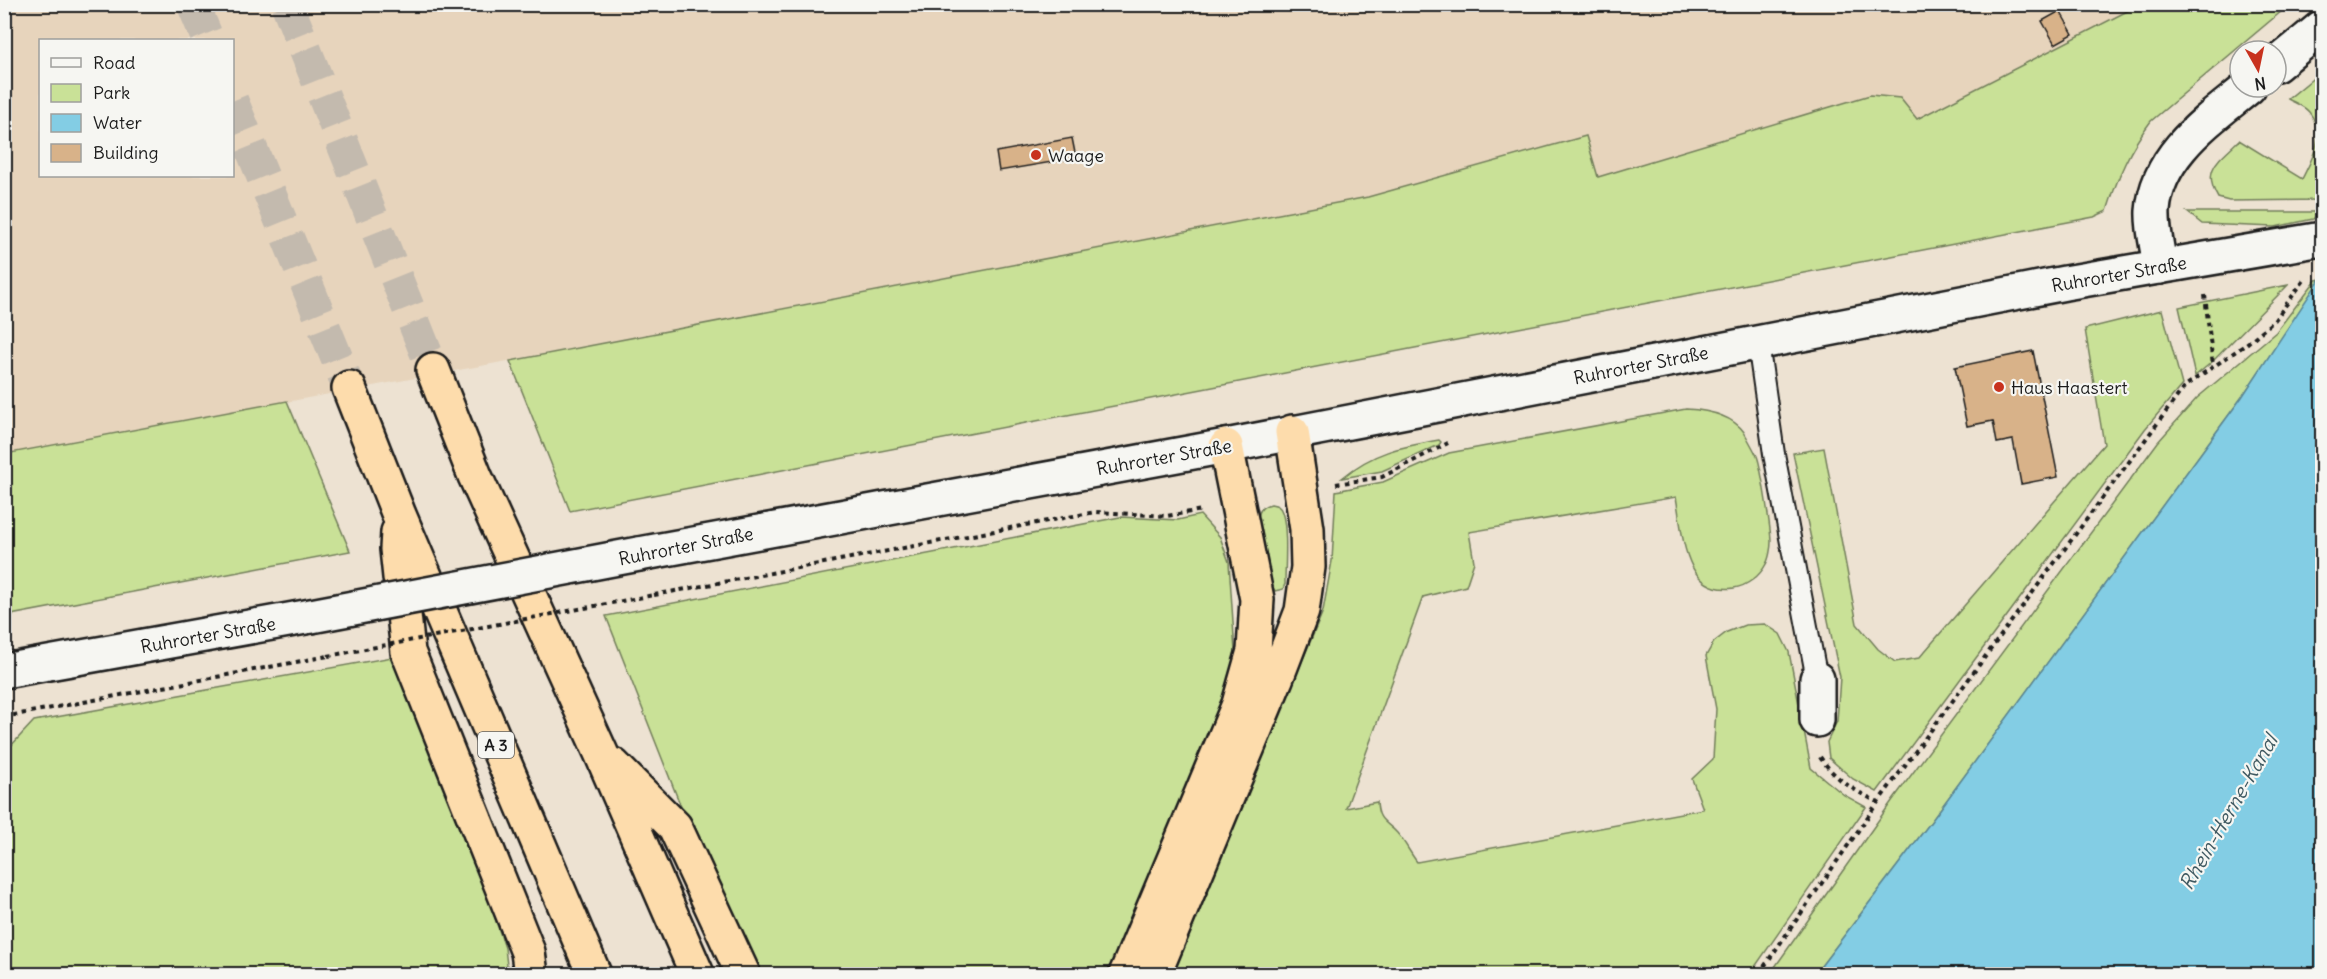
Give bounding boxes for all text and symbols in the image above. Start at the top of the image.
legend [39,39,234,177]
north arrow [2228,39,2288,99]
text: Road [93,51,136,74]
text: N [2253,73,2267,95]
text: Park [93,81,130,104]
text: Water [93,111,143,134]
text: Building [93,141,158,164]
place label: Waage [1048,144,1104,167]
marker: Waage [1029,148,1043,162]
street label: Ruhrorter Straße [2050,251,2188,297]
street label: Ruhrorter Straße [1572,341,1710,389]
place label: Haus Haastert [2011,376,2128,399]
marker: Haus Haastert [1992,380,2006,394]
street label: Ruhrorter Straße [1095,434,1233,480]
street label: Ruhrorter Straße [617,522,755,570]
street label: Ruhrorter Straße [139,612,277,658]
water label: Rhein-Herne-Kanal [2174,728,2284,894]
road number: A 3 [478,732,514,758]

